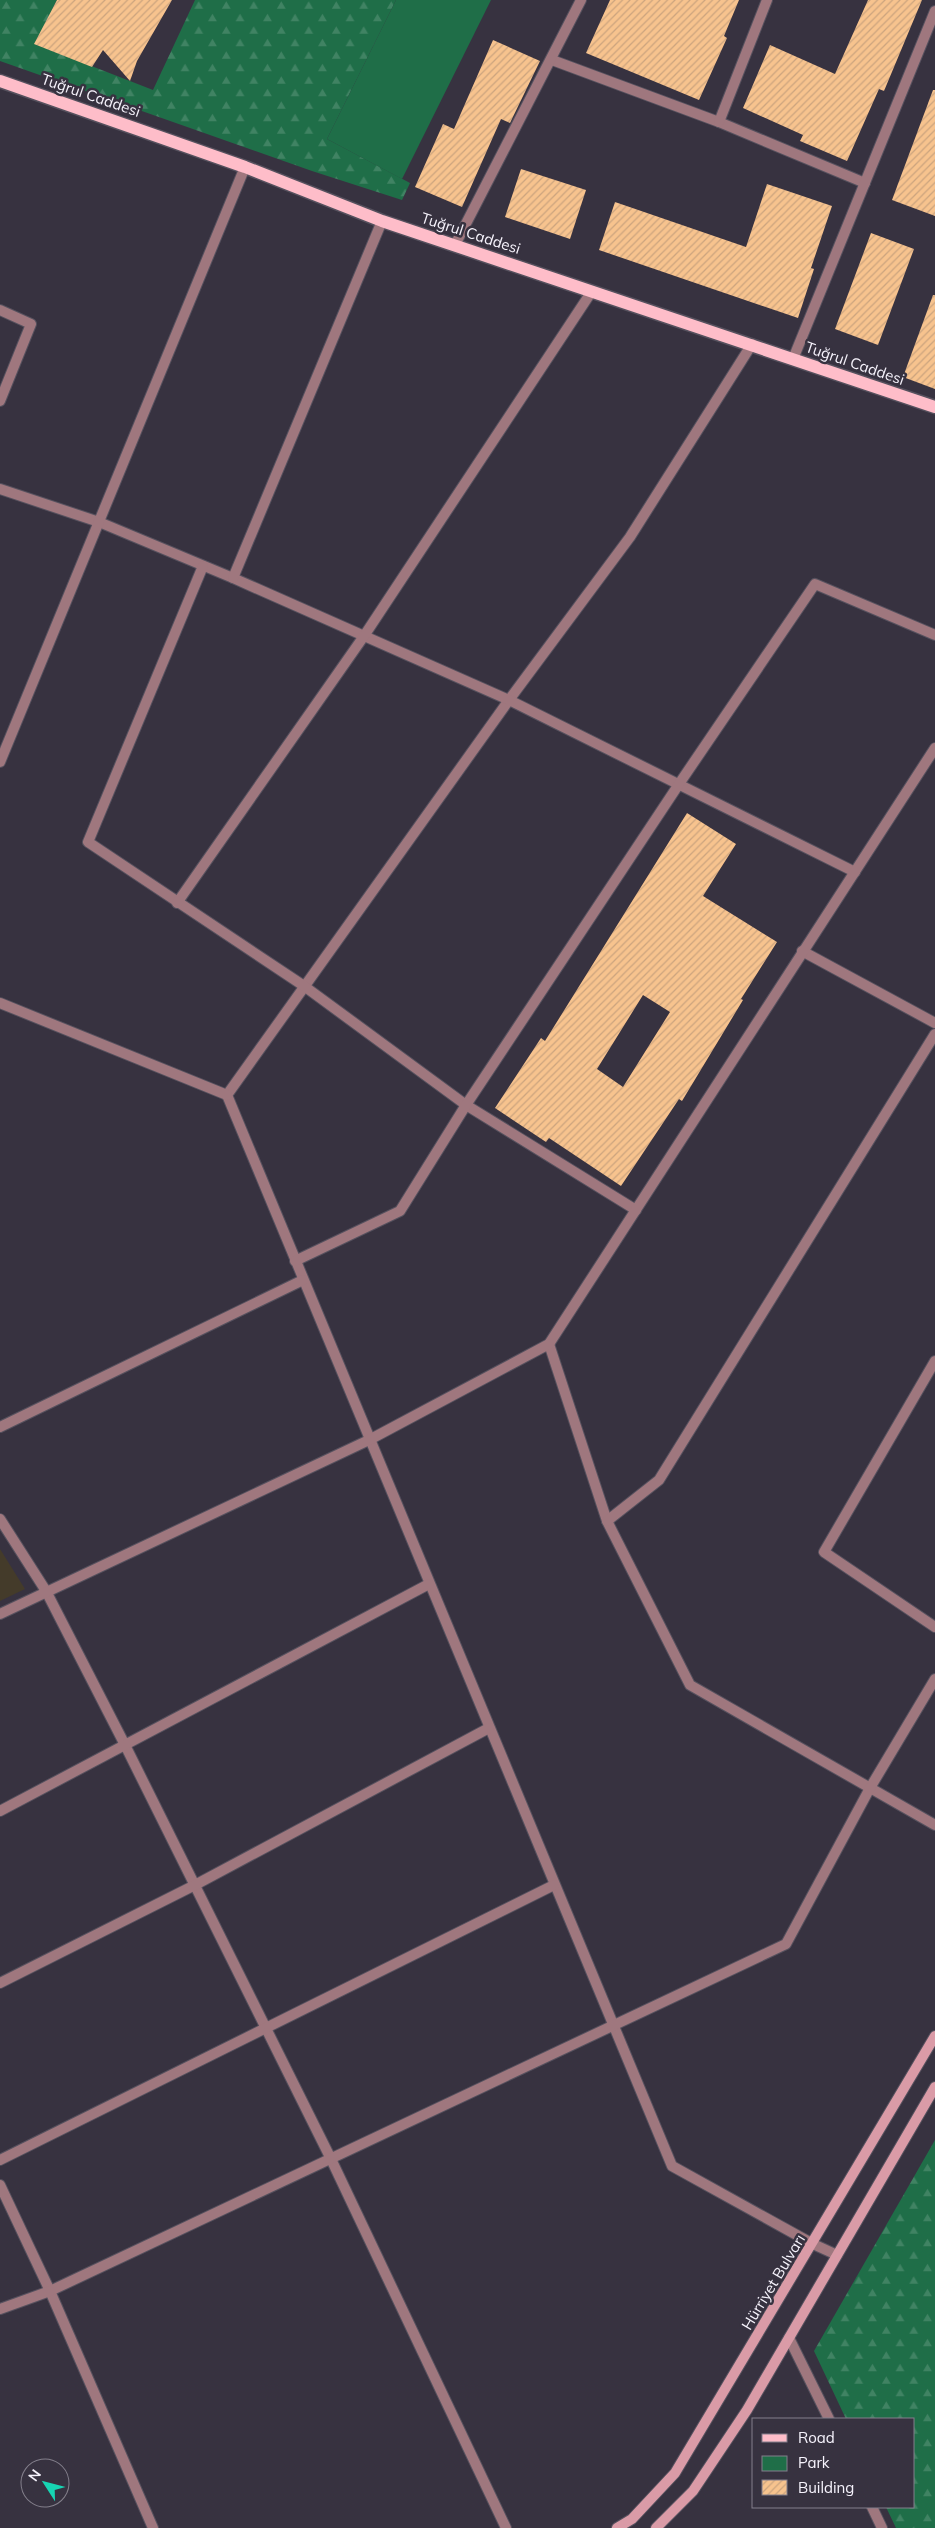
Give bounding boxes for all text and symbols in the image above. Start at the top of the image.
street label: Tuğrul Caddesi [39,69,143,121]
street label: Tuğrul Caddesi [419,208,523,258]
street label: Tuğrul Caddesi [803,337,907,389]
street label: Hürriyet Bulvarı [737,2231,809,2333]
legend [752,2418,915,2508]
text: Road [798,2428,835,2447]
text: Park [798,2453,830,2472]
north arrow [20,2458,70,2508]
text: N [24,2466,45,2485]
text: Building [798,2478,854,2497]

